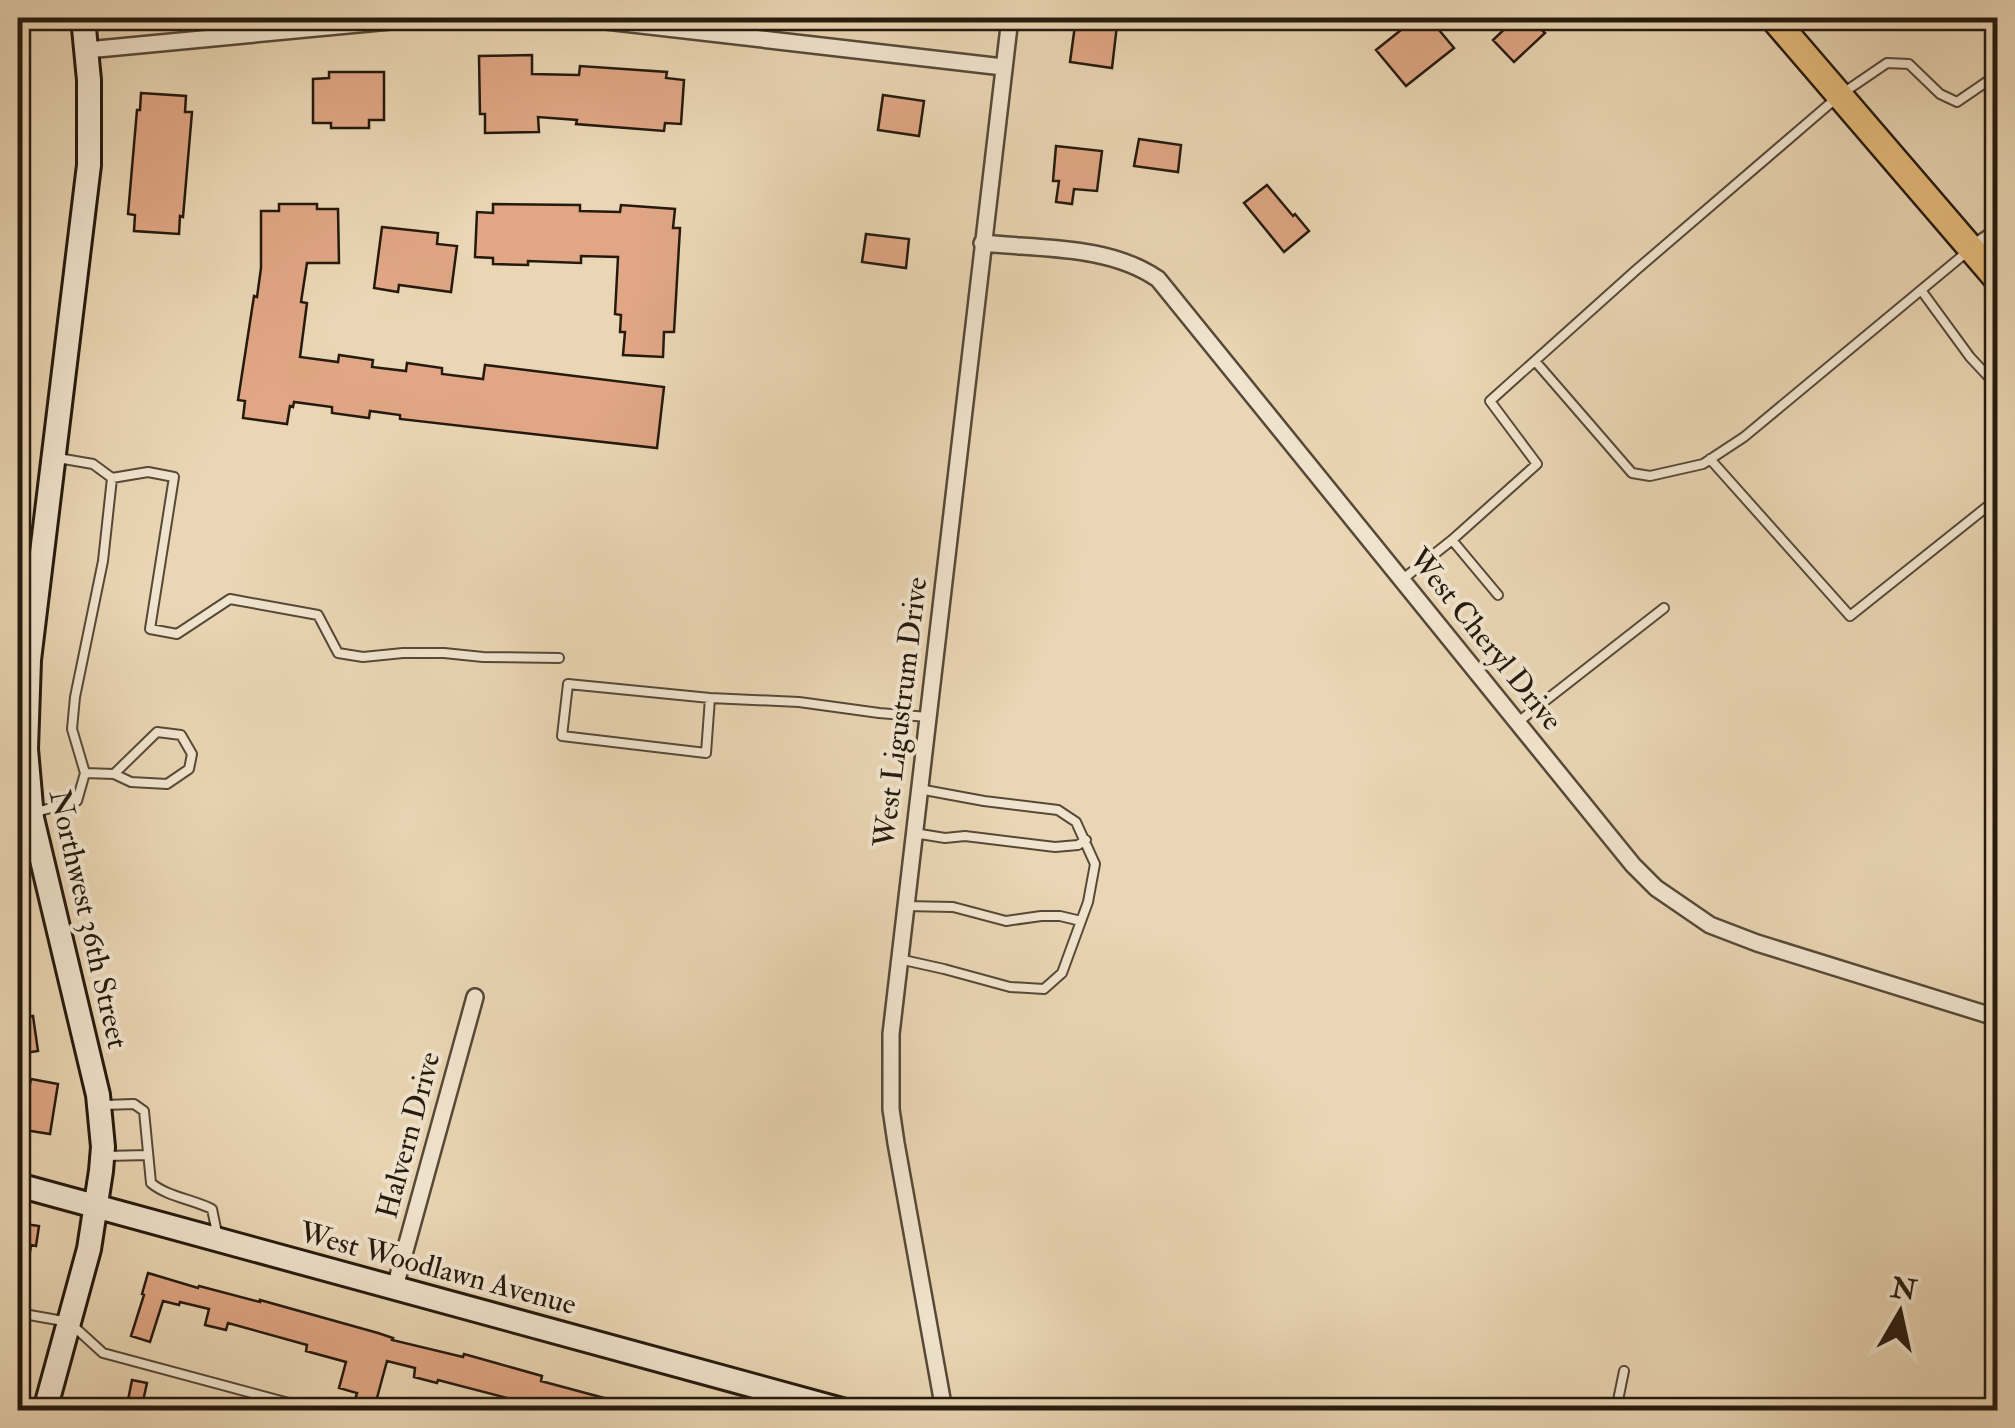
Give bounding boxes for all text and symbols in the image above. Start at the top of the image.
street label: West Cheryl Drive [1400,540,1570,738]
street label: West Ligustrum Drive [865,575,935,850]
street label: Northwest 36th Street [41,786,136,1053]
street label: Halvern Drive [368,1048,449,1223]
street label: West Woodlawn Avenue [294,1213,580,1323]
north arrow [1850,1263,1950,1363]
text: N [1888,1270,1920,1309]

